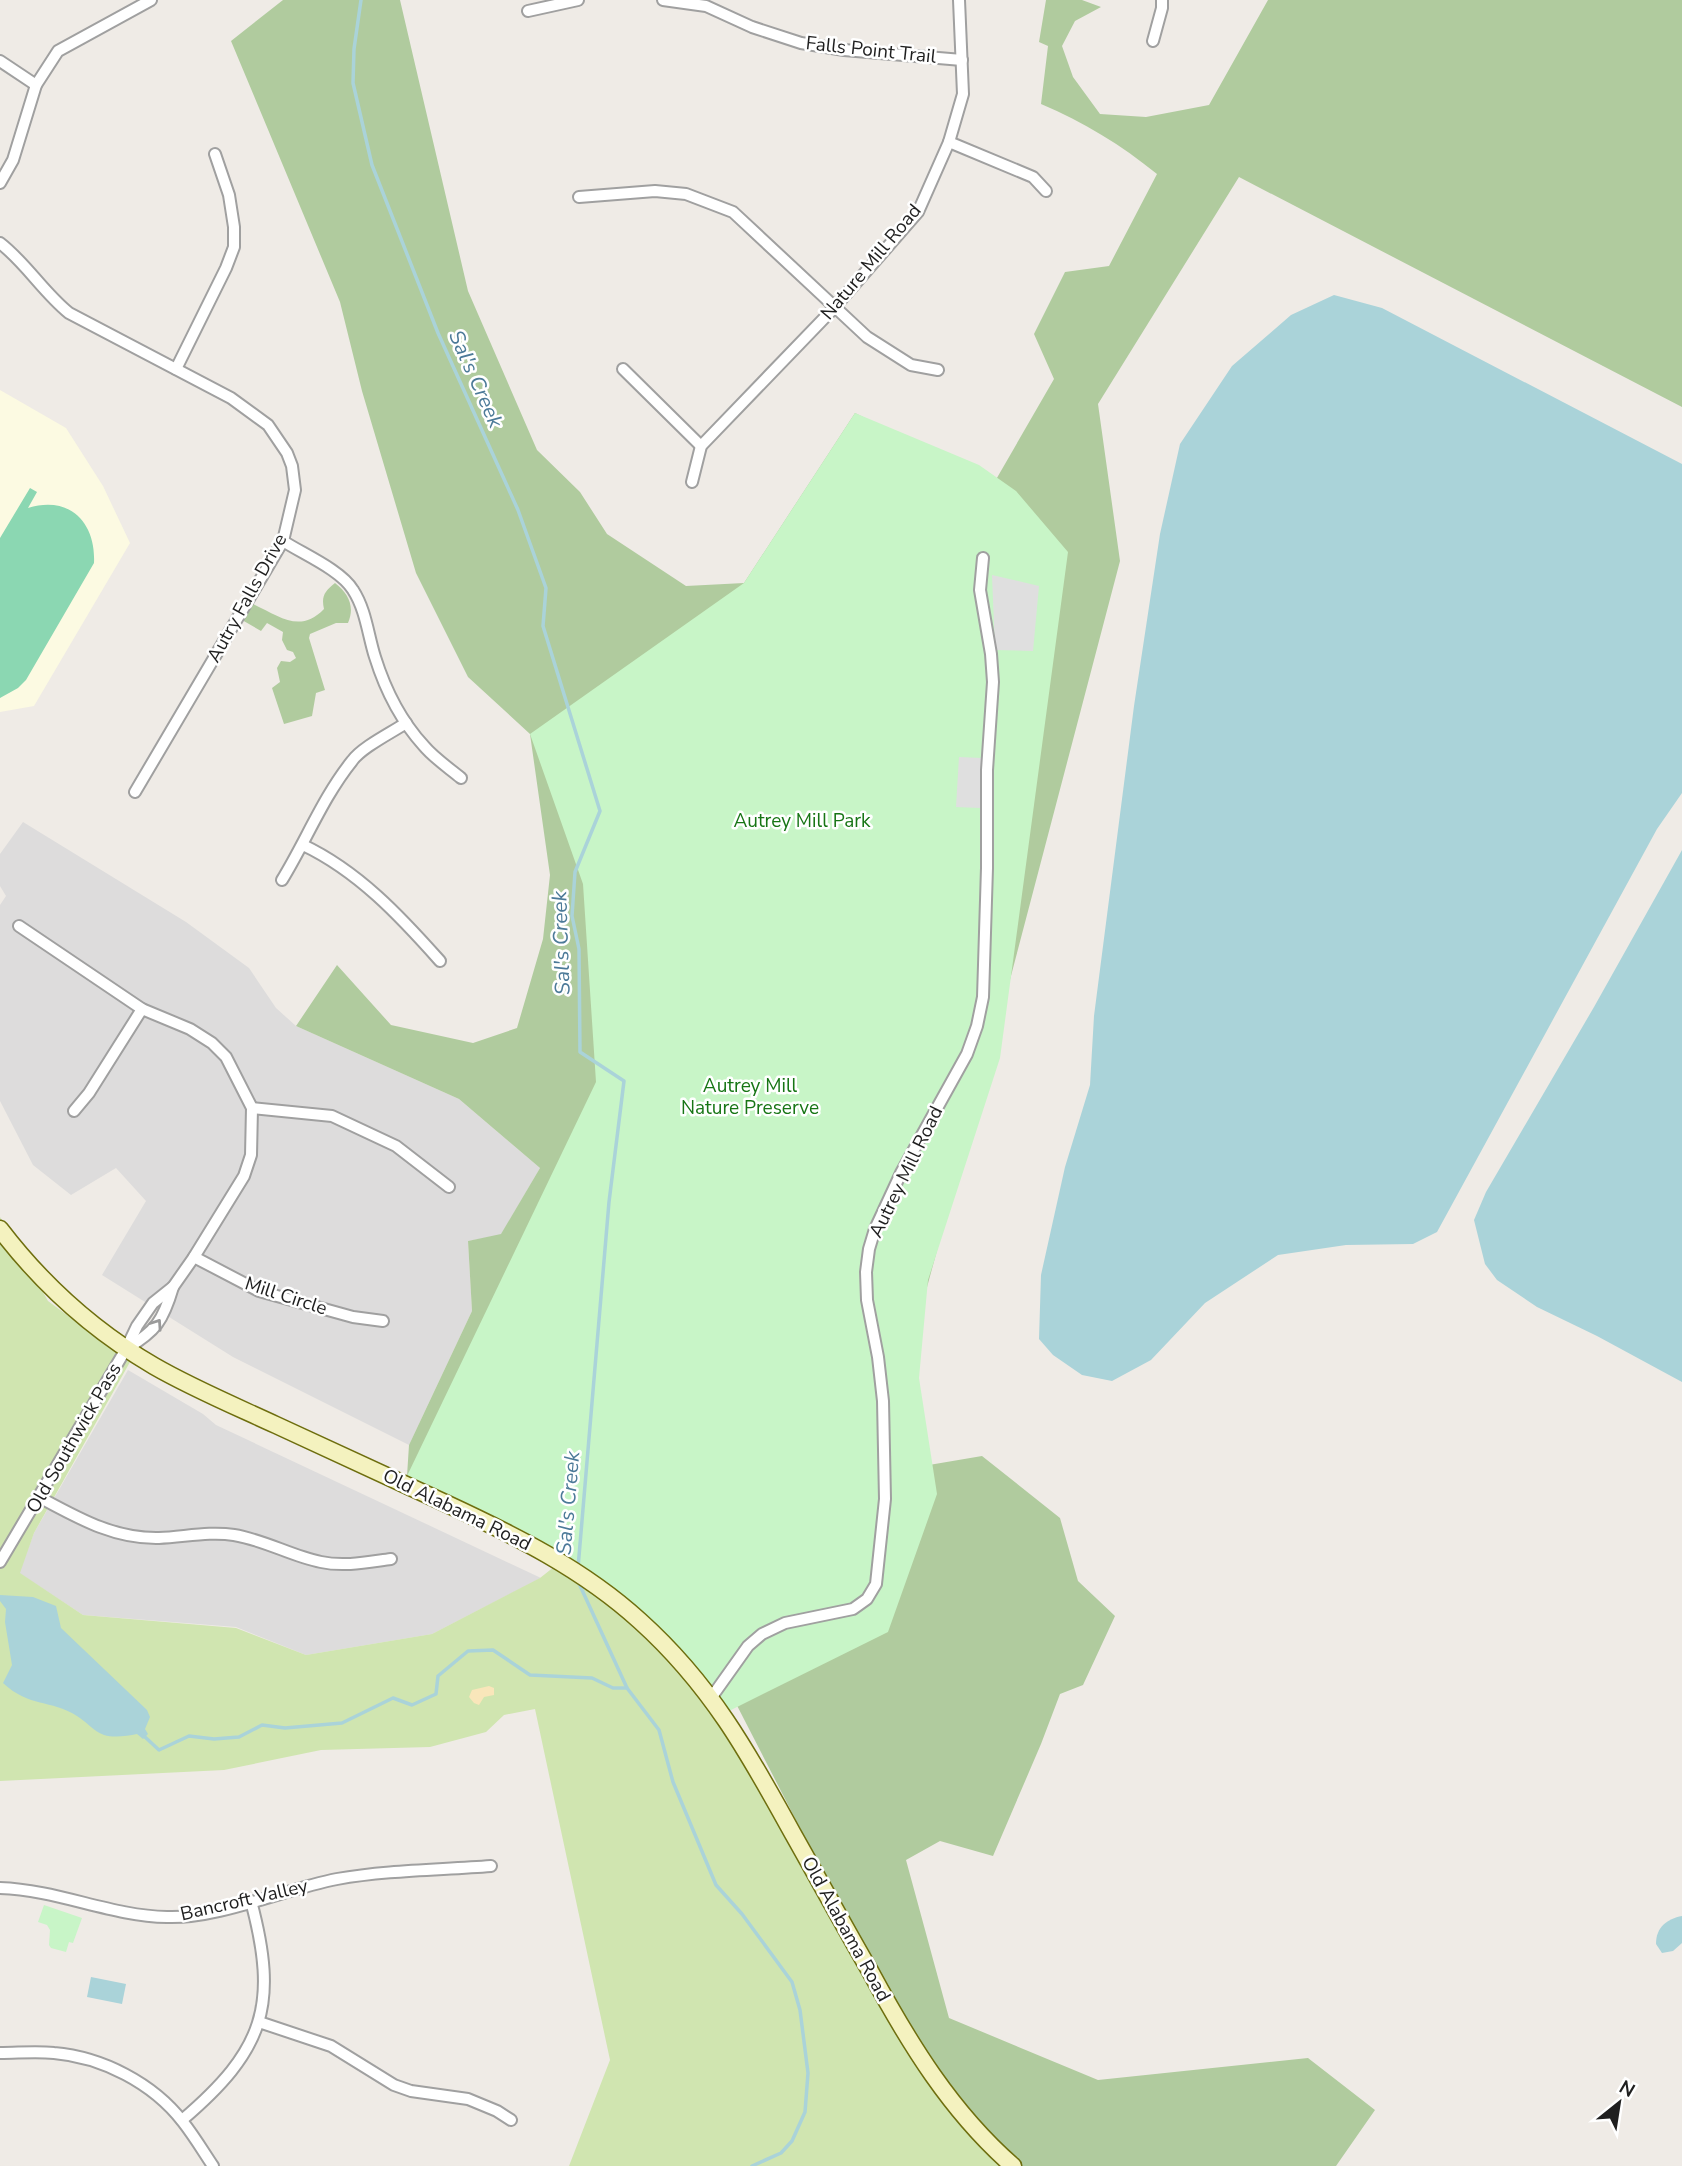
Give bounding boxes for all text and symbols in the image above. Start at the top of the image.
street label: Falls Point Trail [805,30,938,70]
street label: Nature Mill Road [815,198,927,326]
water label: Sal's Creek [442,326,510,433]
street label: Autry Falls Drive [201,529,293,667]
park label: Autrey Mill Park [733,808,871,834]
water label: Sal's Creek [545,890,577,995]
park label: Autrey Mill Nature Preserve [681,1073,819,1121]
street label: Autrey Mill Road [863,1102,949,1242]
street label: Mill Circle [242,1270,330,1322]
one-way arrow [149,1319,161,1332]
street label: Old Southwick Pass [20,1358,128,1518]
water label: Sal's Creek [550,1449,587,1556]
street label: Old Alabama Road [378,1463,536,1557]
street label: Old Alabama Road [795,1852,897,2006]
street label: Bancroft Valley [178,1873,311,1927]
north arrow [1584,2068,1654,2138]
text: N [1614,2074,1640,2104]

